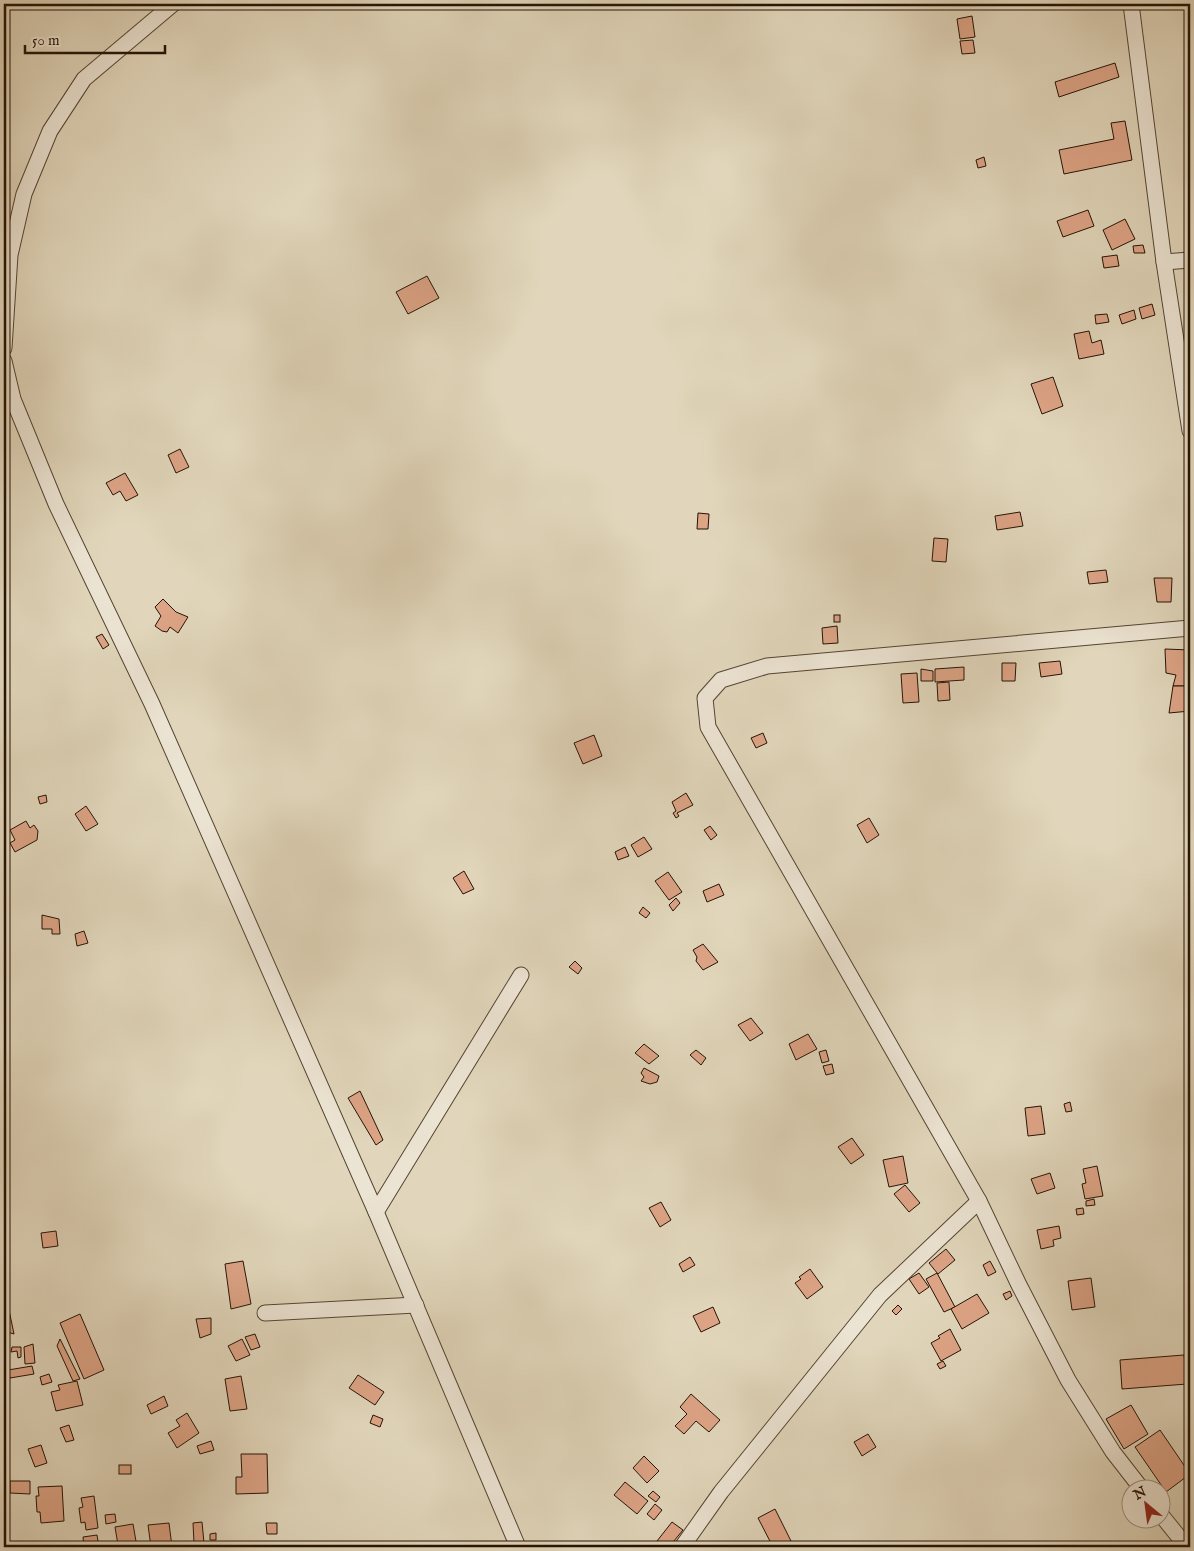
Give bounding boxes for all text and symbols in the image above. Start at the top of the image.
scale bar [25,22,165,54]
text: 50 m [32,31,60,50]
north arrow [1122,1478,1172,1528]
text: N [1130,1483,1150,1505]

